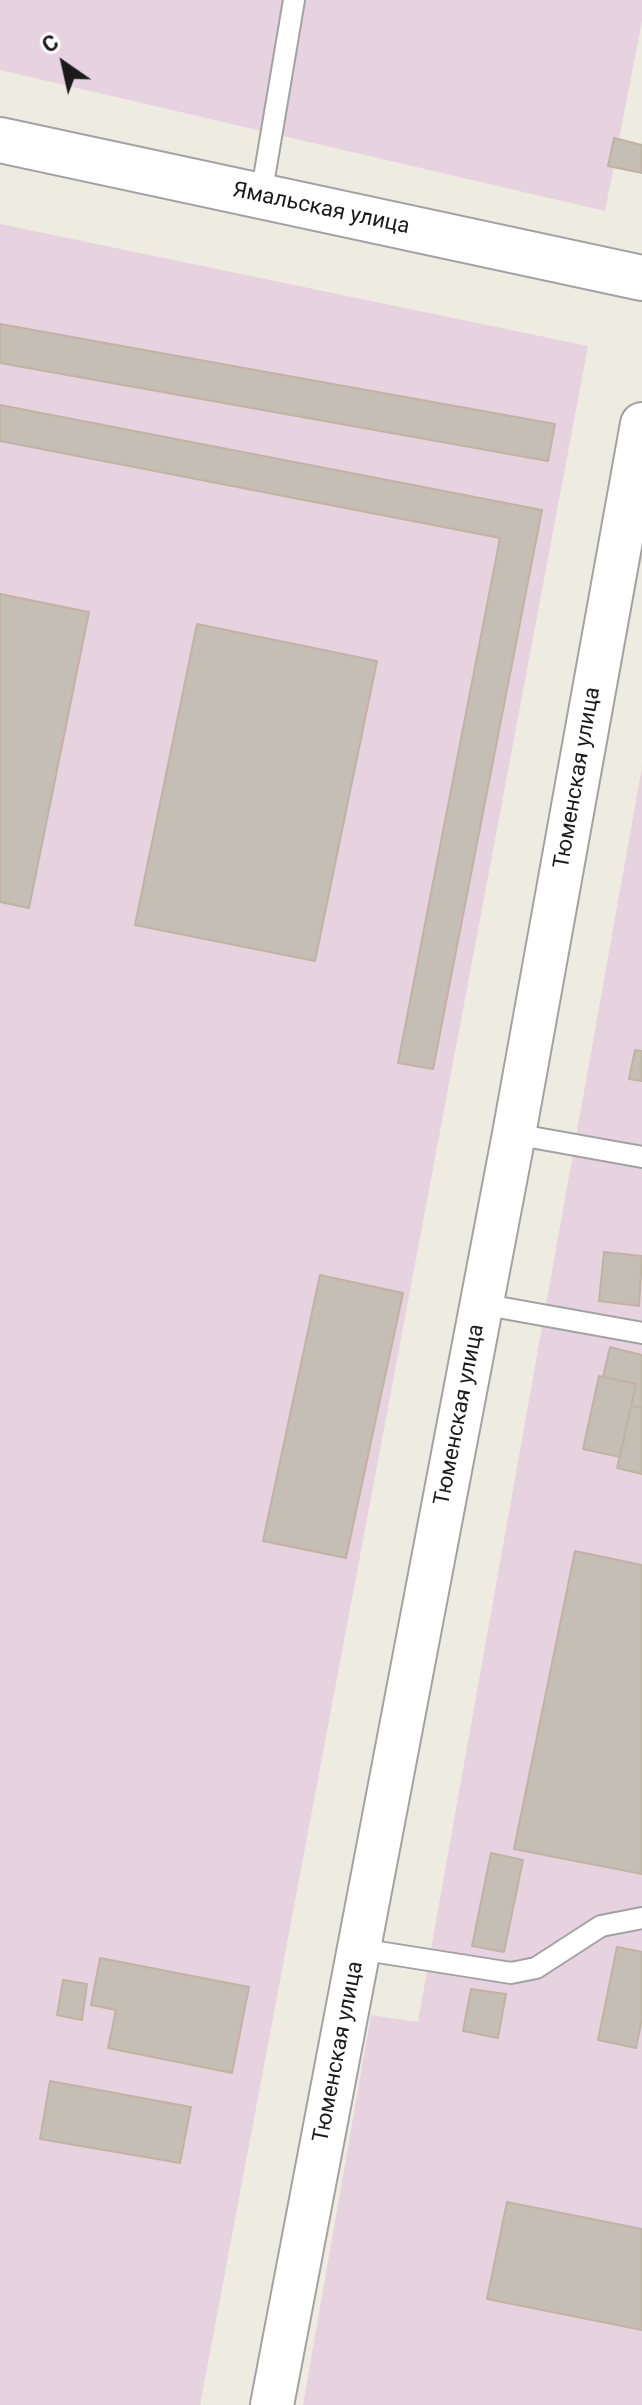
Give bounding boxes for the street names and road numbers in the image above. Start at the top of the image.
street label: Ямальская улица [230,177,412,241]
street label: Тюменская улица [549,685,607,871]
street label: Тюменская улица [429,1322,491,1508]
street label: Тюменская улица [308,1959,370,2145]

